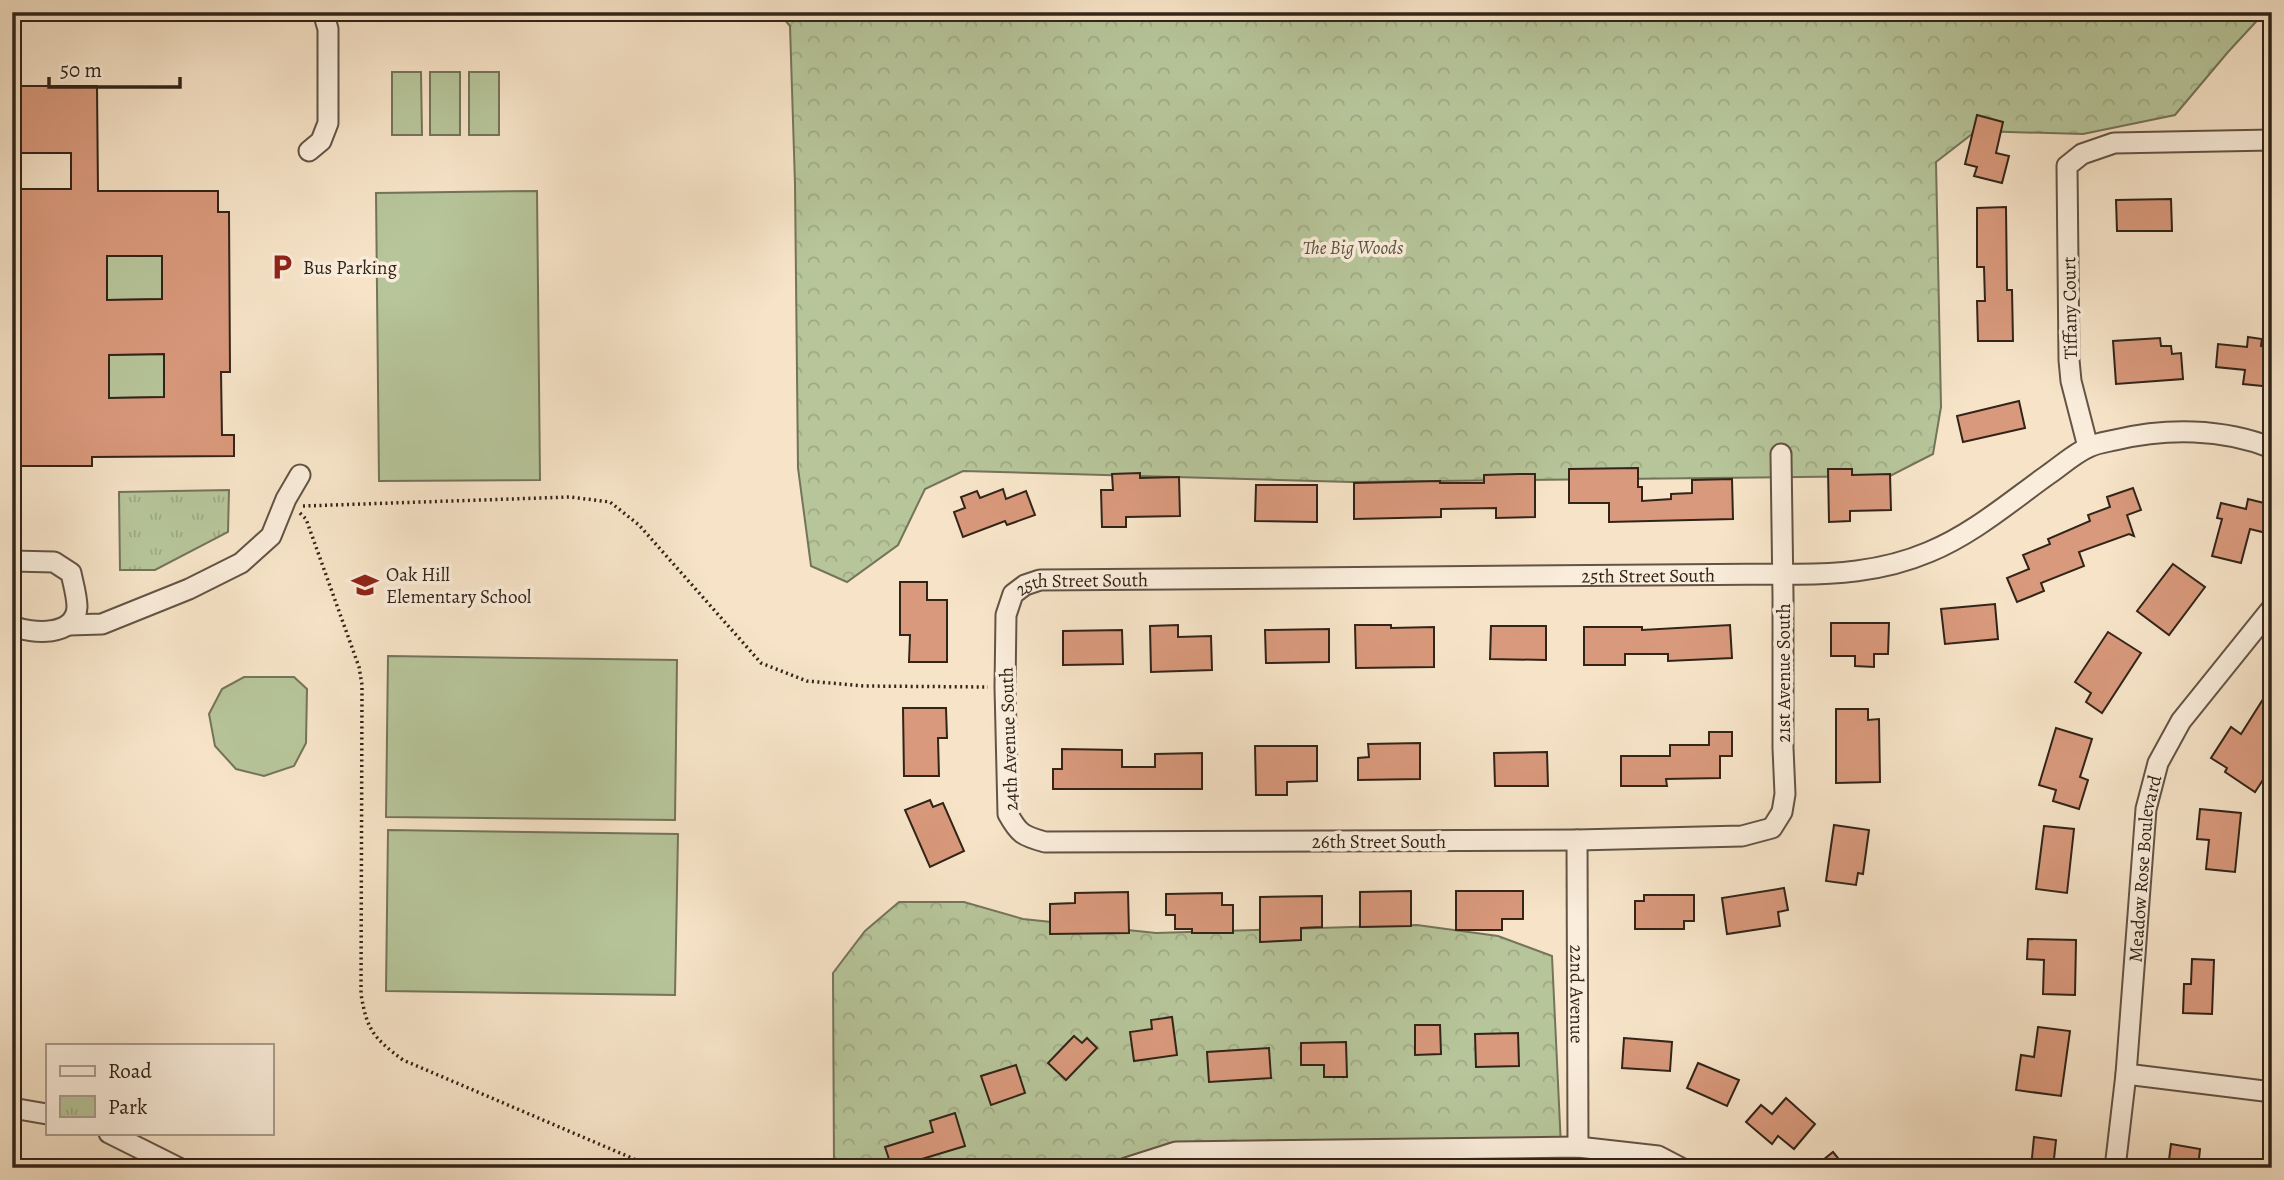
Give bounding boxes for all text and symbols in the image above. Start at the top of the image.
scale bar [49,46,180,90]
text: 50 m [60,56,102,84]
park label: The Big Woods [1303,235,1404,261]
parking icon: Bus Parking [267,252,297,282]
place label: Bus Parking [303,255,397,281]
street label: Tiffany Court [2056,256,2084,360]
place label: Oak Hill Elementary School [386,562,532,610]
street label: 25th Street South [1581,563,1715,590]
street label: 25th Street South [1010,567,1148,602]
school or university icon: Oak Hill Elementary School [350,570,380,600]
street label: 21st Avenue South [1771,603,1797,743]
street label: 24th Avenue South [993,667,1025,811]
street label: Meadow Rose Boulevard [2122,771,2169,963]
street label: 26th Street South [1312,829,1446,855]
street label: 22nd Avenue [1563,944,1590,1044]
legend [46,1044,273,1134]
text: Road [108,1057,152,1085]
text: Park [108,1093,148,1121]

